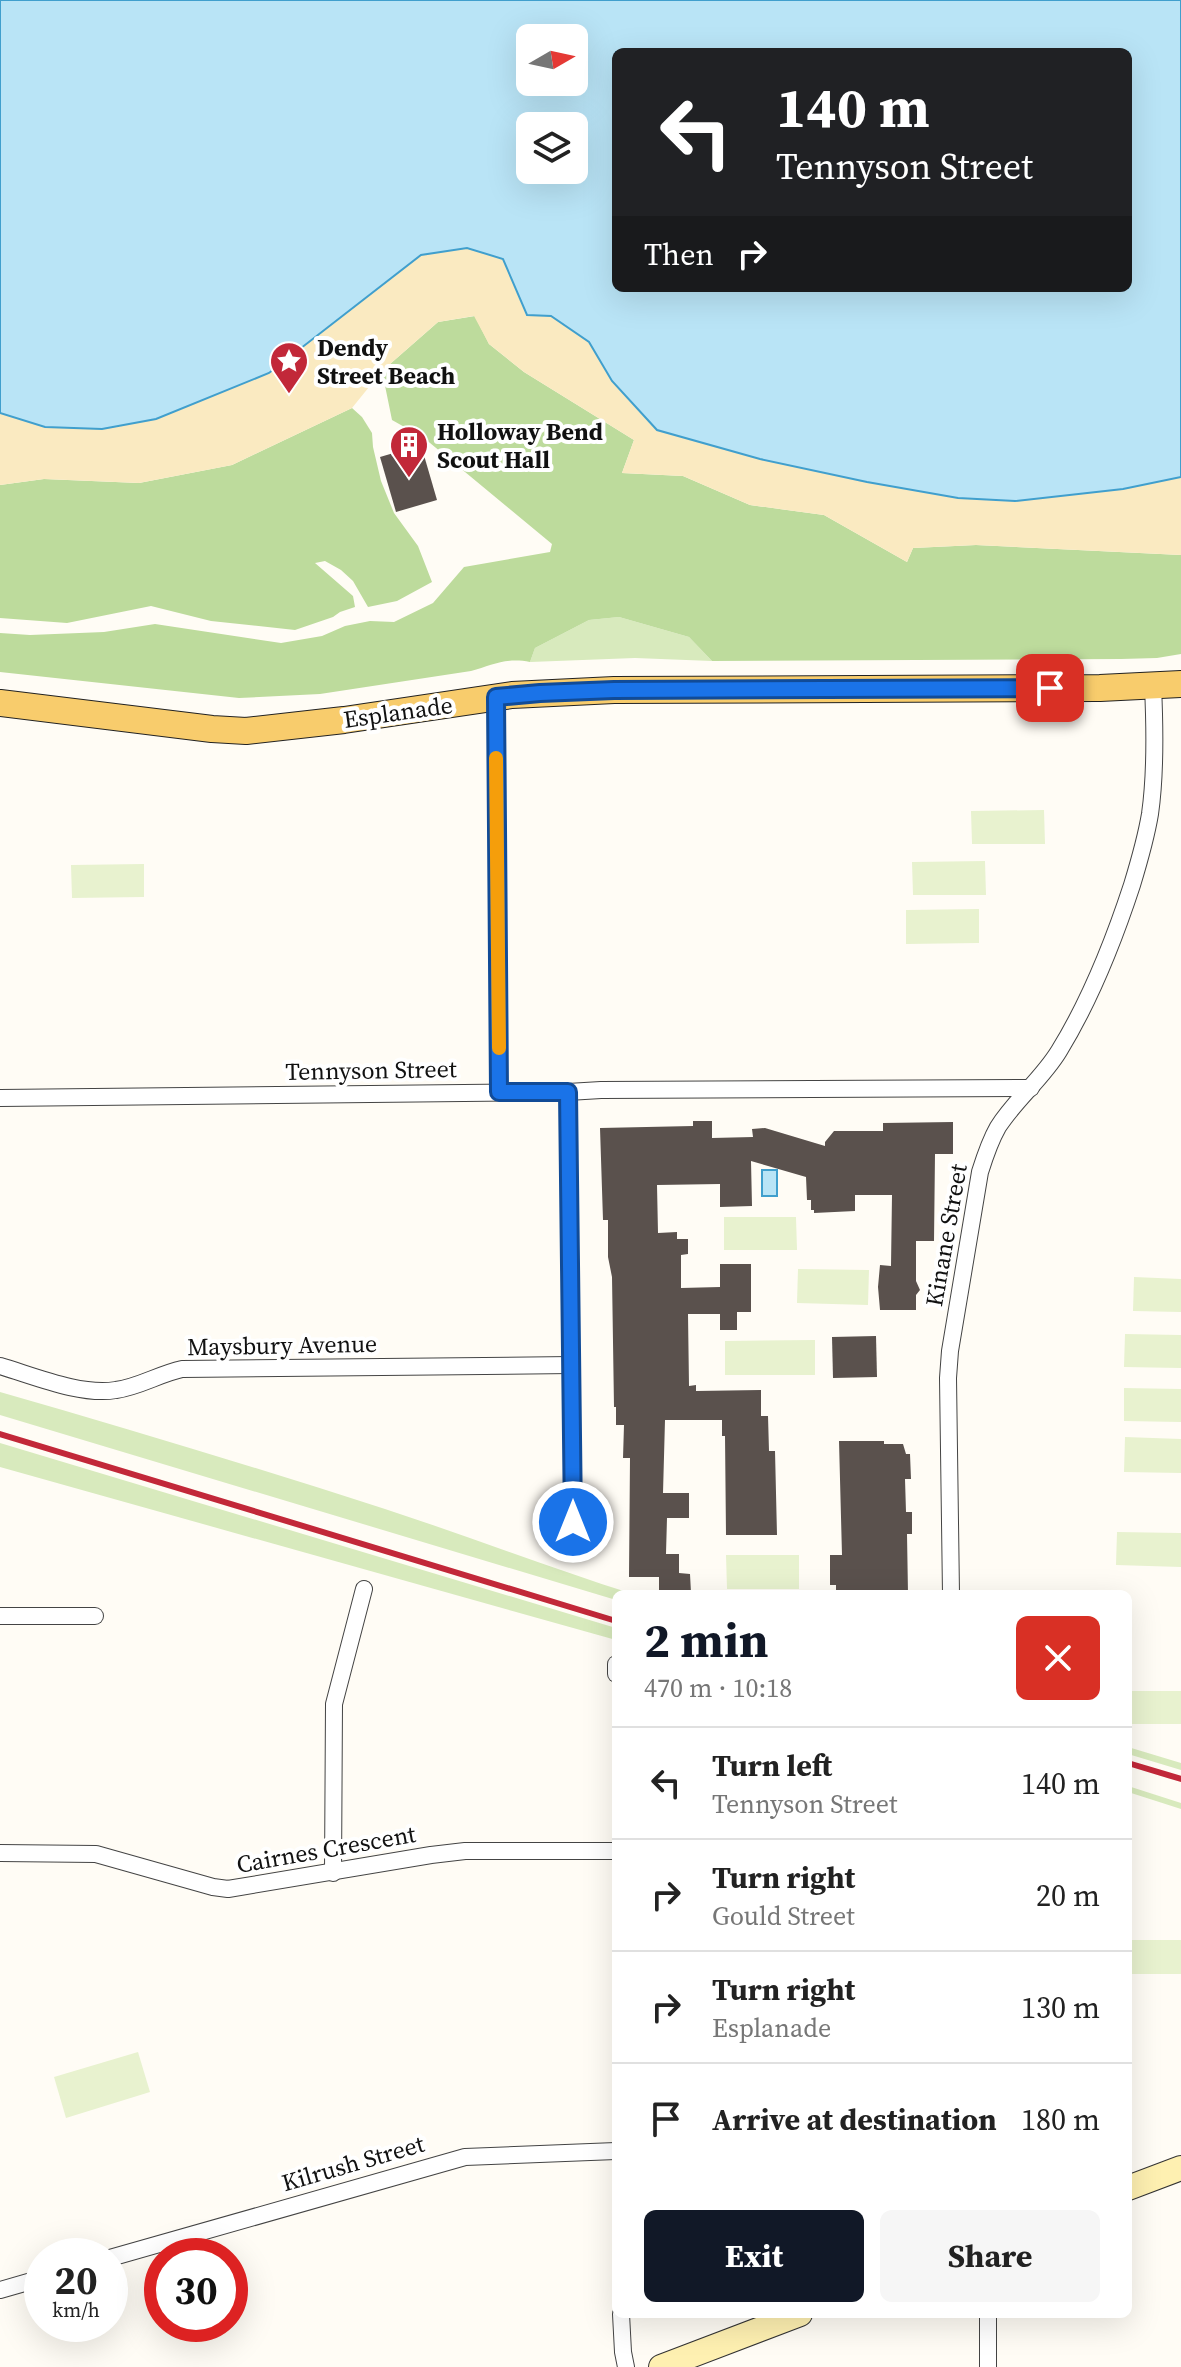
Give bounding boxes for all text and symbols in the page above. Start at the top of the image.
north arrow [516,24,588,96]
map controls [516,24,588,184]
text: 140 m [776,69,930,146]
icon: left [644,80,748,184]
button: layers [516,112,588,184]
text: Tennyson Street [776,142,1033,191]
icon: right [730,232,774,276]
text: Then [644,234,714,275]
place label: Dendy Street Beach [317,331,456,392]
place icon: Dendy Street Beach [268,340,310,395]
place label: Holloway Bend Scout Hall [437,415,603,476]
building icon: Holloway Bend Scout Hall [388,424,430,479]
pin [1016,654,1084,722]
icon: arrive [1028,666,1072,710]
street label: Esplanade [341,688,455,736]
street label: Tennyson Street [285,1052,457,1088]
street label: Kinane Street [917,1161,975,1309]
street label: Maysbury Avenue [187,1327,377,1363]
position arrow [531,1480,615,1564]
text: 2 min [644,1607,769,1673]
button: close [1016,1616,1100,1700]
text: 470 m · 10:18 [644,1670,792,1706]
text: Turn left [712,1745,832,1786]
icon: left [644,1761,688,1805]
text: 140 m [1021,1763,1100,1804]
text: Tennyson Street [712,1786,898,1822]
street label: Cairnes Crescent [234,1817,418,1881]
text: Turn right [712,1857,855,1898]
icon: right [644,1873,688,1917]
text: 20 m [1036,1875,1100,1916]
text: Gould Street [712,1898,855,1934]
text: Turn right [712,1969,855,2010]
icon: right [644,1985,688,2029]
text: 130 m [1021,1987,1100,2028]
text: Esplanade [712,2010,831,2046]
icon: arrive [644,2097,688,2141]
text: Arrive at destination [712,2099,997,2140]
text: 180 m [1021,2099,1100,2140]
street label: Kilrush Street [278,2127,428,2199]
button: Exit [644,2210,864,2302]
button: Share [880,2210,1100,2302]
speed limit sign: 30 [144,2238,248,2342]
text: 20 [54,2253,98,2307]
text: km/h [52,2296,100,2324]

